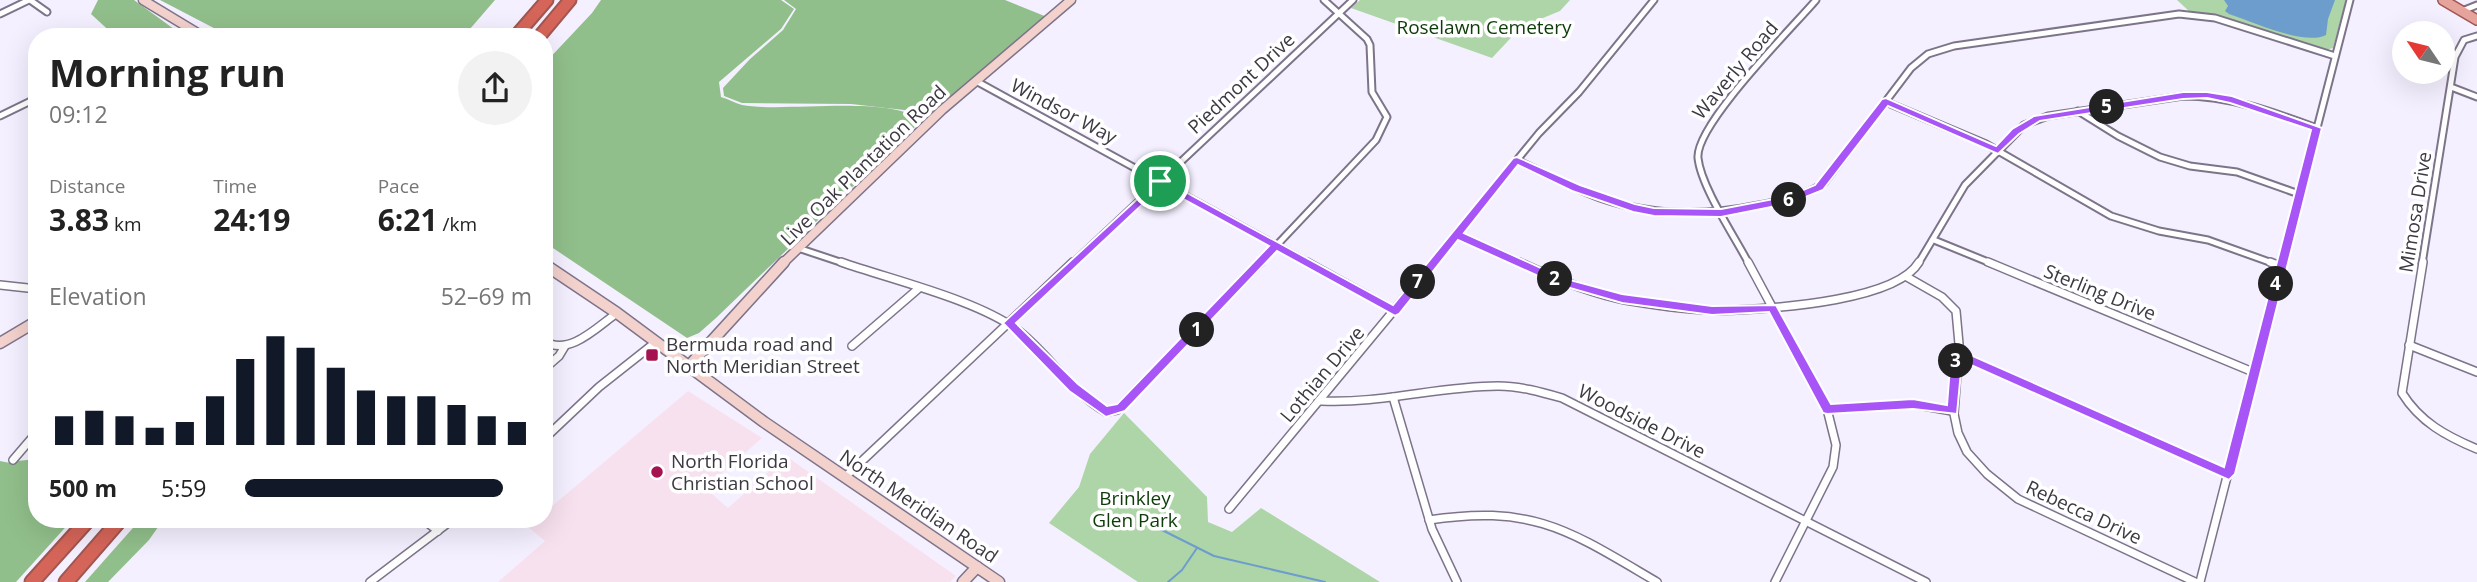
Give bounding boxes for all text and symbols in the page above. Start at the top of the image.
park label: Roselawn Cemetery [1396,14,1572,40]
street label: Waverly Road [1686,15,1784,125]
north arrow [2392,21,2455,84]
map controls [2392,21,2455,84]
street label: Piedmont Drive [1182,27,1300,139]
text: Morning run [49,46,286,98]
button: share [458,51,532,125]
street label: Windsor Way [1006,72,1122,150]
street label: Live Oak Plantation Road [775,79,951,251]
pin: 5 [2090,90,2124,124]
text: 5 [2101,93,2112,119]
text: 09:12 [49,98,108,130]
street label: Mimosa Drive [2393,150,2437,274]
pin [1130,151,1190,211]
icon: arrive [1141,162,1179,200]
text: Distance [49,173,125,199]
text: Time [213,173,257,199]
text: Pace [378,173,419,199]
pin: 6 [1772,182,1806,218]
text: 6 [1783,186,1794,212]
text: 3.83 [49,199,109,240]
text: 24:19 [213,199,291,240]
text: 6:21 [378,199,438,240]
text: km [109,211,142,237]
text: /km [438,211,477,237]
street label: Sterling Drive [2040,258,2160,326]
pin: 2 [1538,262,1572,296]
pin: 7 [1400,264,1436,300]
text: 2 [1549,265,1560,291]
pin: 4 [2258,266,2294,302]
text: 7 [1412,268,1423,294]
text: 4 [2270,270,2281,296]
text: Elevation [49,280,147,312]
text: 52–69 m [441,280,532,312]
pin: 1 [1180,312,1214,348]
text: 1 [1191,316,1202,342]
street label: Lothian Drive [1274,320,1370,428]
place label: Bermuda road and North Meridian Street [666,331,860,379]
pin: 3 [1938,344,1974,378]
marker: Bermuda road and North Meridian Street [644,347,660,363]
text: 3 [1950,347,1961,373]
street label: Woodside Drive [1574,378,1710,464]
street label: North Meridian Road [835,443,1003,569]
place label: North Florida Christian School [671,448,814,496]
marker: North Florida Christian School [649,464,665,480]
text: 500 m [49,472,117,504]
text: 5:59 [161,472,207,504]
street label: Rebecca Drive [2022,474,2146,550]
park label: Brinkley Glen Park [1092,485,1178,533]

